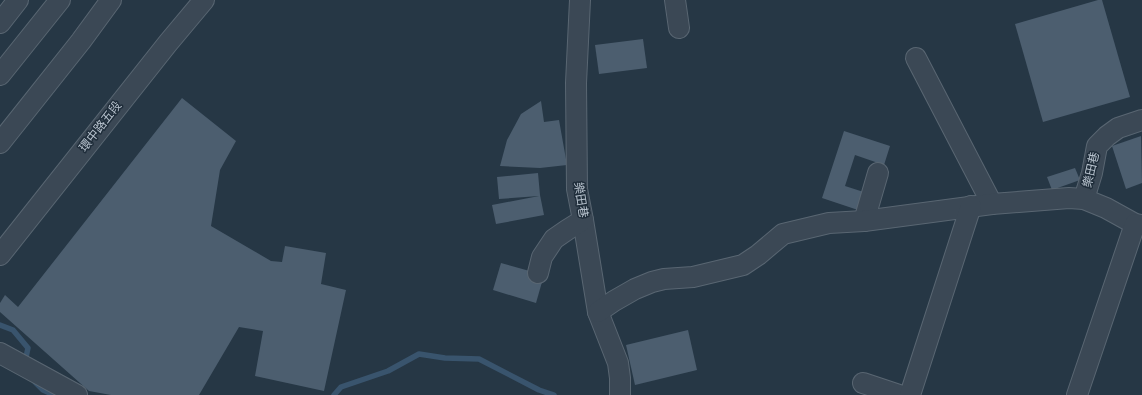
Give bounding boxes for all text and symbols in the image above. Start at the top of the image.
street label: 環中路五段 [76,98,126,156]
street label: 樂田巷 [1080,151,1104,189]
street label: 樂田巷 [569,181,591,219]

